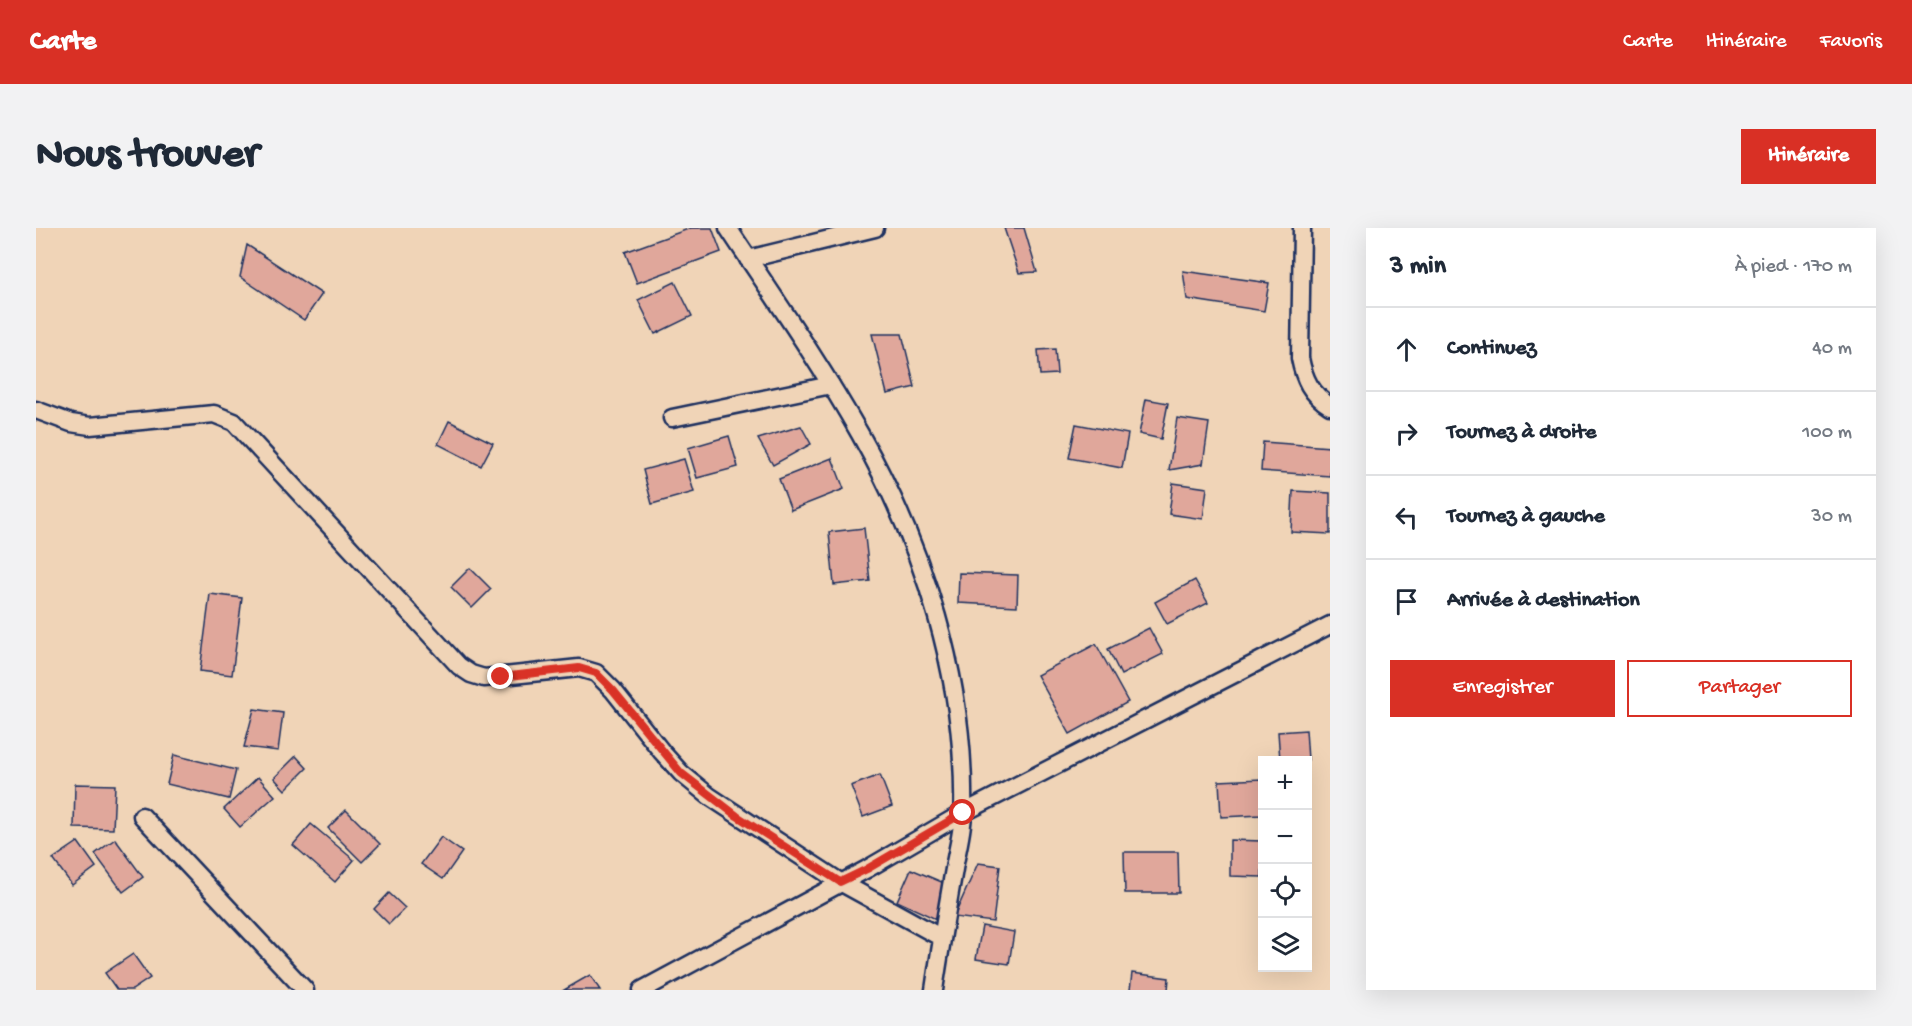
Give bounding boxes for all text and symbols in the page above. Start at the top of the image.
text: Carte [30,26,97,59]
text: Carte [1623,30,1673,55]
text: Itinéraire [1706,30,1787,55]
text: Favoris [1820,30,1882,55]
button: Itinéraire [1741,129,1876,184]
text: Nous trouver [36,132,259,181]
text: 3 min [1390,252,1446,283]
text: À pied · 170 m [1735,256,1852,279]
icon: ahead [1390,333,1423,366]
text: Continuez [1447,336,1536,362]
text: 40 m [1812,338,1852,361]
icon: right [1390,417,1423,450]
text: Tournez à droite [1447,420,1596,446]
text: 100 m [1802,422,1852,445]
icon: left [1390,501,1423,534]
text: Tournez à gauche [1447,504,1605,530]
text: 30 m [1811,506,1852,529]
icon: arrive [1390,585,1423,618]
text: Arrivée à destination [1447,588,1640,614]
button: Enregistrer [1390,660,1615,717]
button: Partager [1627,660,1852,717]
route end [487,663,513,689]
map controls [1258,756,1312,972]
button: + [1258,756,1312,810]
route start [949,799,975,825]
button: − [1258,810,1312,864]
button: locate [1258,864,1312,918]
button: layers [1258,918,1312,972]

